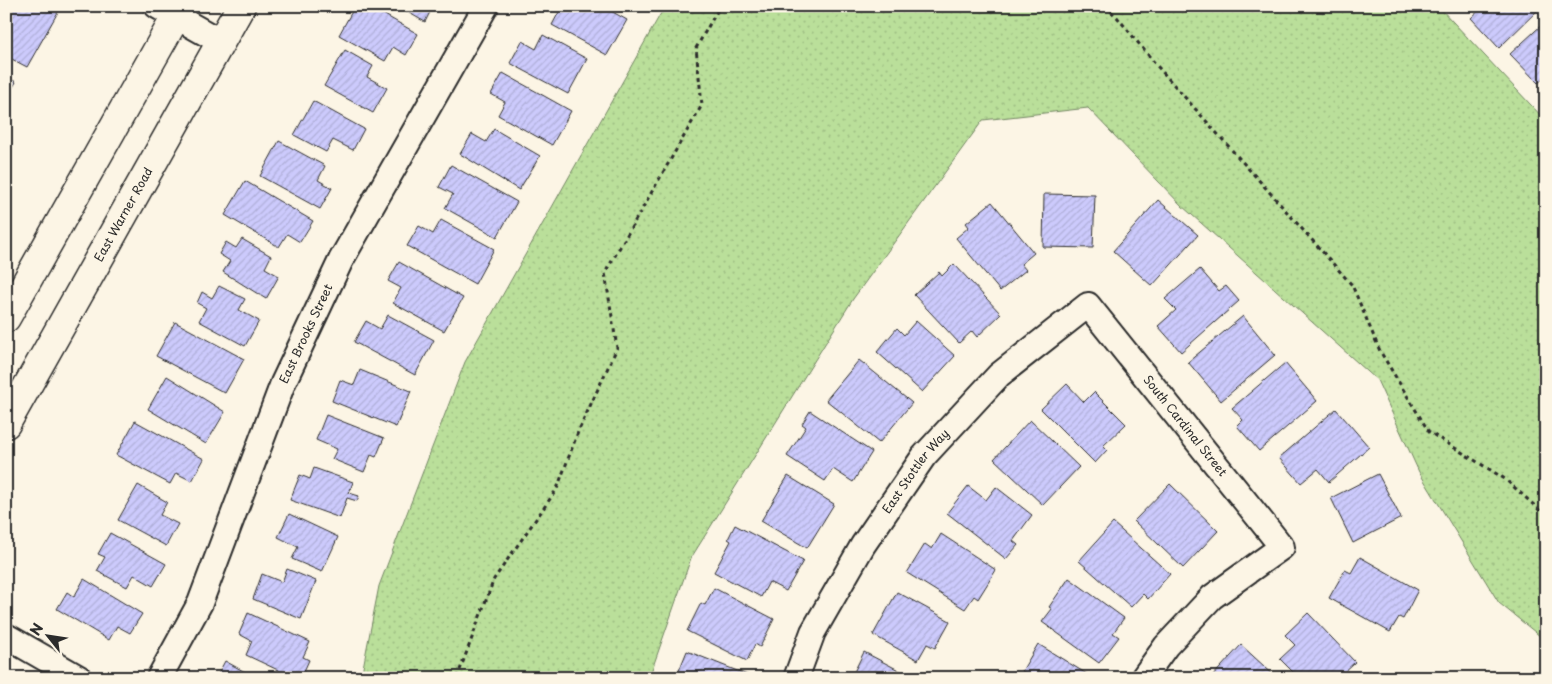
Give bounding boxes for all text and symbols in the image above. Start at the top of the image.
street label: East Warner Road [89,164,156,265]
street label: East Brooks Street [274,281,337,386]
street label: South Cardinal Street [1140,371,1232,480]
street label: East Stottler Way [877,424,953,517]
north arrow [22,612,72,662]
text: N [24,619,48,639]

